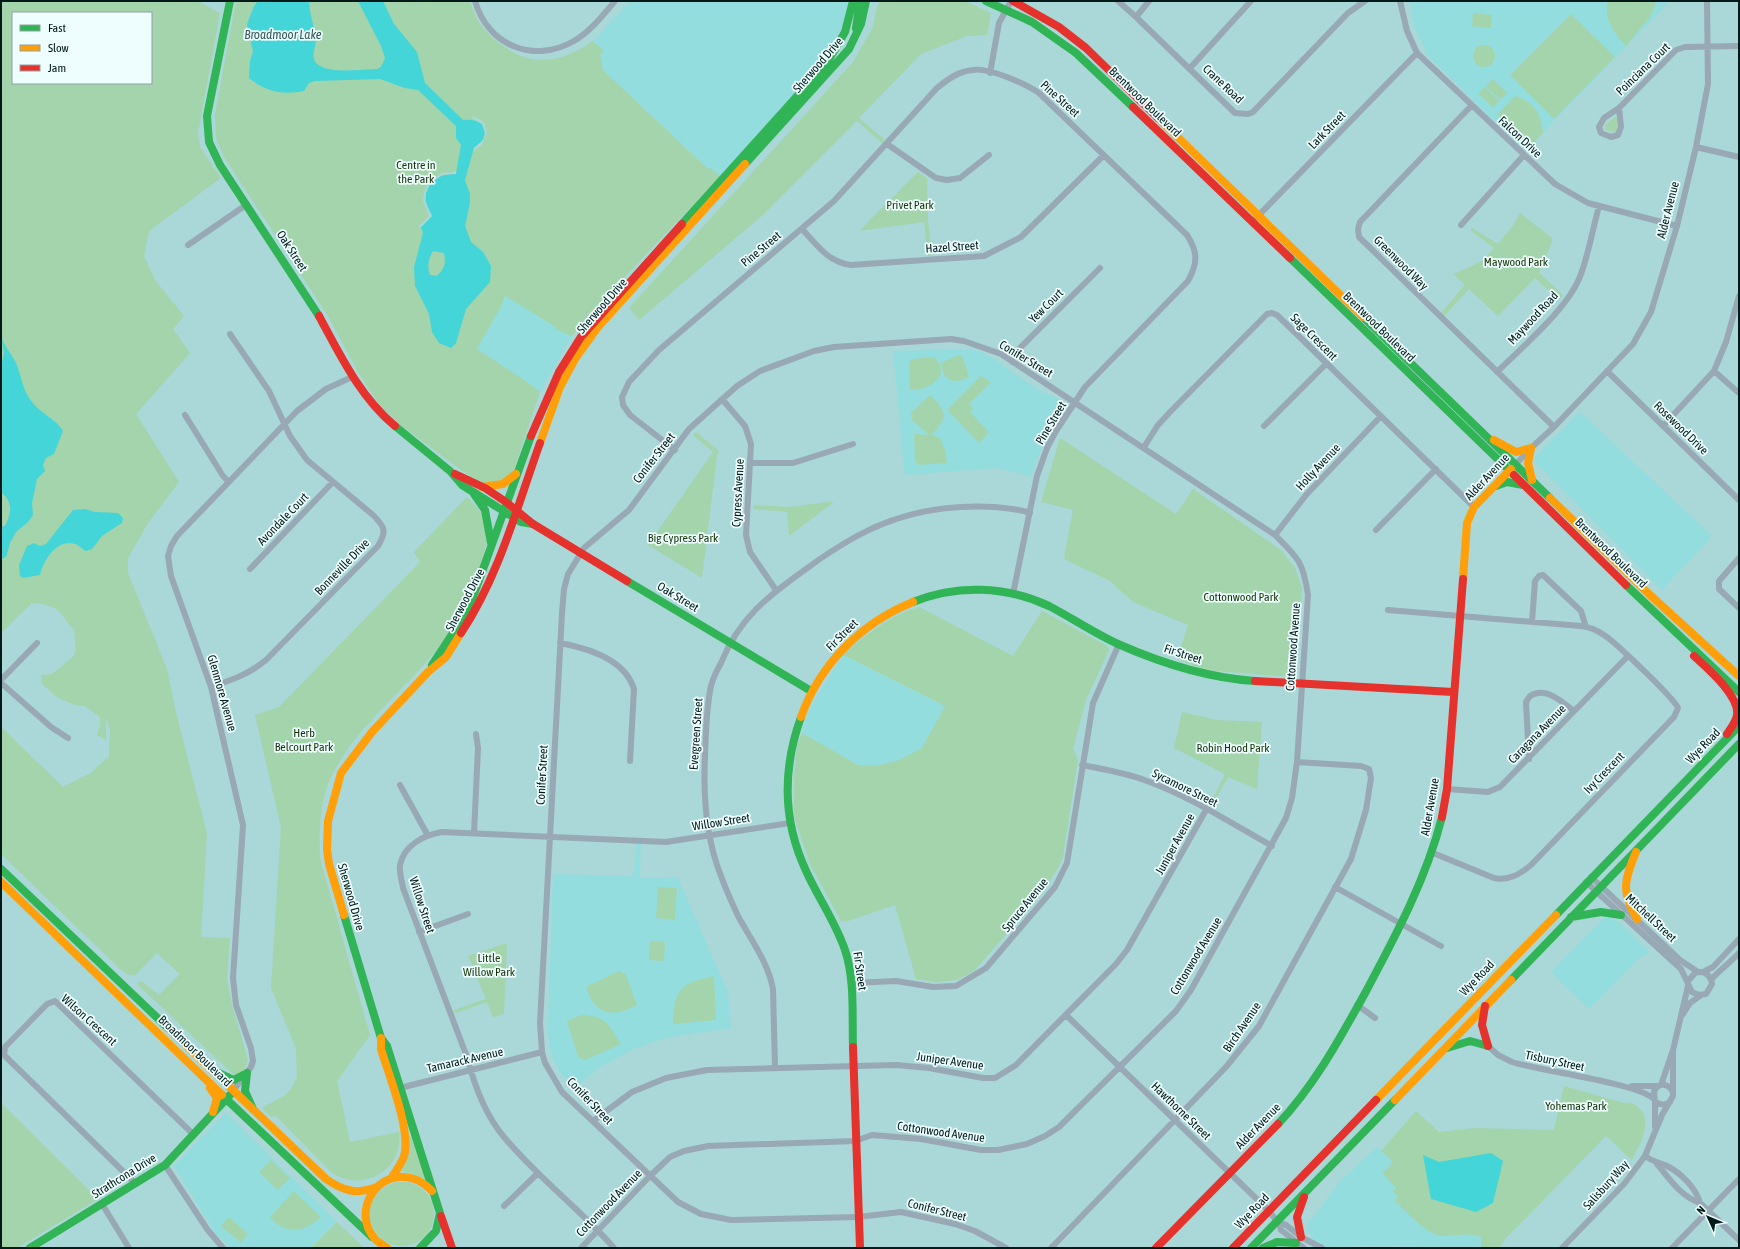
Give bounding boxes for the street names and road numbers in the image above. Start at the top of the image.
street label: Sherwood Drive [790,34,846,96]
street label: Poinciana Court [1613,39,1673,98]
street label: Crane Road [1200,62,1246,106]
street label: Brentwood Boulevard [1106,64,1184,140]
street label: Pine Street [1038,78,1083,121]
street label: Lark Street [1306,108,1349,152]
street label: Falcon Drive [1495,113,1545,161]
street label: Alder Avenue [1654,180,1682,240]
street label: Oak Street [274,228,311,274]
street label: Pine Street [738,228,784,270]
street label: Greenwood Way [1371,233,1431,293]
street label: Hazel Street [925,238,980,256]
street label: Sherwood Drive [574,275,630,337]
street label: Yew Court [1026,286,1066,326]
street label: Brentwood Boulevard [1340,289,1418,365]
street label: Maywood Road [1505,289,1561,347]
street label: Sage Crescent [1288,311,1341,364]
street label: Conifer Street [997,338,1056,381]
street label: Pine Street [1033,399,1070,447]
street label: Rosewood Drive [1651,399,1711,457]
street label: Conifer Street [630,430,678,486]
street label: Holly Avenue [1293,441,1343,493]
street label: Alder Avenue [1462,451,1512,503]
street label: Cypress Avenue [729,459,747,527]
street label: Avondale Court [255,490,312,548]
street label: Brentwood Boulevard [1572,515,1650,591]
street label: Bonneville Drive [312,536,372,598]
street label: Sherwood Drive [443,566,487,634]
street label: Oak Street [655,579,702,615]
street label: Cottonwood Avenue [1283,603,1303,691]
street label: Fir Street [823,616,861,654]
street label: Fir Street [1162,641,1204,667]
street label: Glenmore Avenue [204,653,240,733]
street label: Evergreen Street [687,697,706,770]
street label: Caragana Avenue [1505,702,1569,766]
street label: Wye Road [1683,725,1723,767]
street label: Conifer Street [533,744,551,805]
street label: Ivy Crescent [1581,749,1628,797]
street label: Sycamore Street [1150,766,1220,810]
street label: Alder Avenue [1418,777,1442,837]
street label: Willow Street [691,810,751,833]
street label: Juniper Avenue [1152,811,1198,877]
street label: Sherwood Drive [335,862,367,932]
street label: Willow Street [406,875,438,935]
street label: Spruce Avenue [999,875,1051,935]
street label: Mitchell Street [1623,891,1680,945]
street label: Cottonwood Avenue [1167,915,1225,997]
street label: Fir Street [850,951,870,992]
street label: Wye Road [1457,957,1497,999]
street label: Wilson Crescent [58,991,120,1049]
street label: Birch Avenue [1220,999,1264,1055]
street label: Broadmoor Boulevard [155,1012,235,1090]
street label: Tamarack Avenue [426,1044,504,1076]
street label: Tisbury Street [1524,1048,1586,1074]
street label: Juniper Avenue [915,1049,985,1073]
street label: Conifer Street [564,1075,616,1128]
street label: Hawthorne Street [1148,1079,1214,1143]
street label: Alder Avenue [1233,1100,1283,1152]
street label: Cottonwood Avenue [896,1119,986,1145]
street label: Strathcona Drive [89,1151,159,1201]
street label: Salisbury Way [1580,1158,1632,1212]
street label: Cottonwood Avenue [573,1166,645,1240]
street label: Wye Road [1232,1190,1272,1232]
street label: Conifer Street [906,1196,968,1224]

